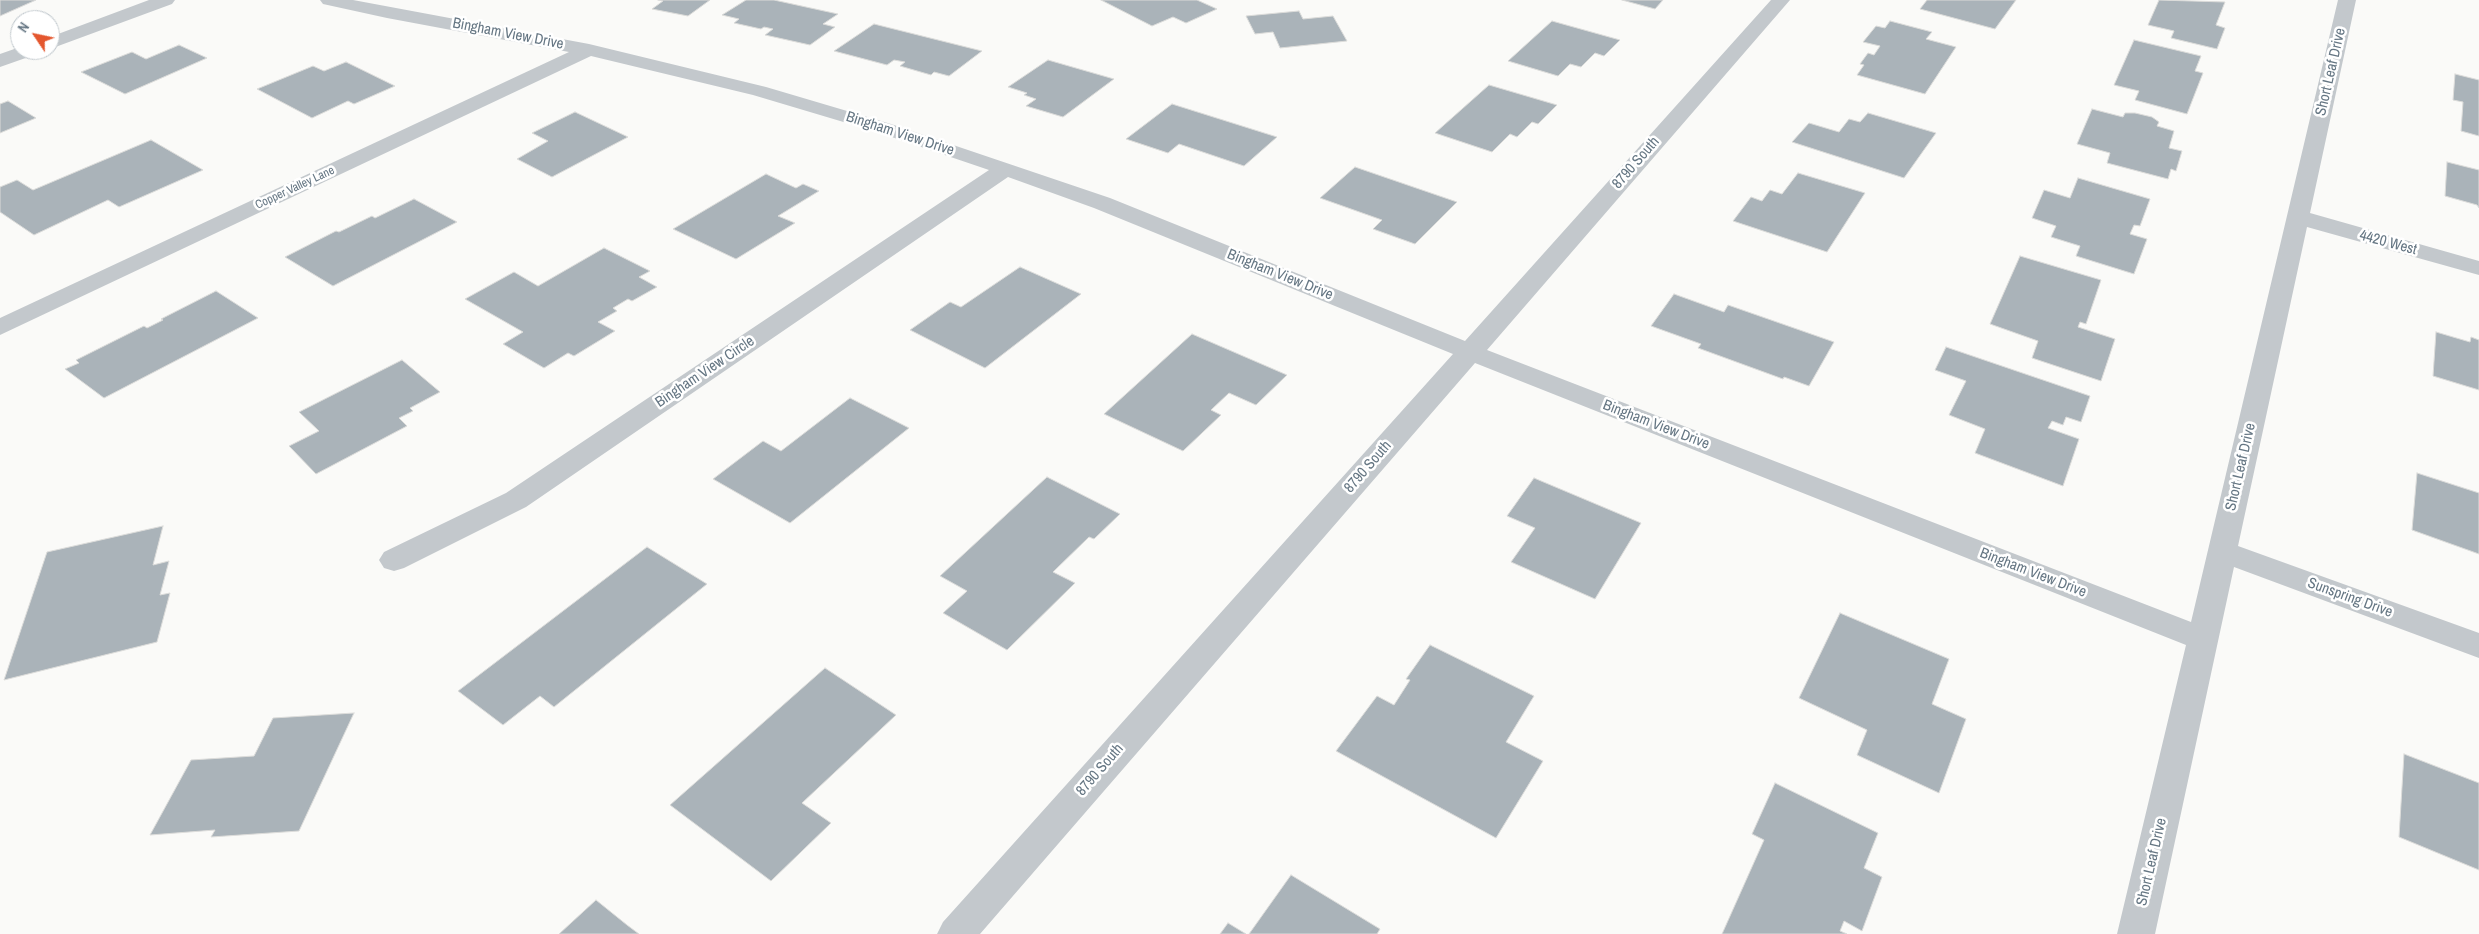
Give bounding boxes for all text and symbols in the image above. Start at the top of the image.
north arrow [10,10,60,60]
street label: Bingham View Drive [451,14,565,54]
text: N [14,19,33,36]
street label: Short Leaf Drive [2312,26,2350,118]
street label: Bingham View Drive [844,108,956,160]
street label: 8790 South [1609,133,1663,193]
street label: Copper Valley Lane [253,163,337,213]
street label: 4420 West [2357,227,2419,259]
street label: Bingham View Drive [1224,246,1336,304]
street label: Bingham View Circle [652,332,758,412]
street label: Bingham View Drive [1600,396,1712,454]
street label: Short Leaf Drive [2222,421,2260,513]
street label: 8790 South [1341,437,1395,497]
street label: Bingham View Drive [1977,544,2089,602]
street label: Sunspring Drive [2305,574,2395,622]
street label: 8790 South [1073,740,1127,800]
street label: Short Leaf Drive [2133,816,2171,908]

